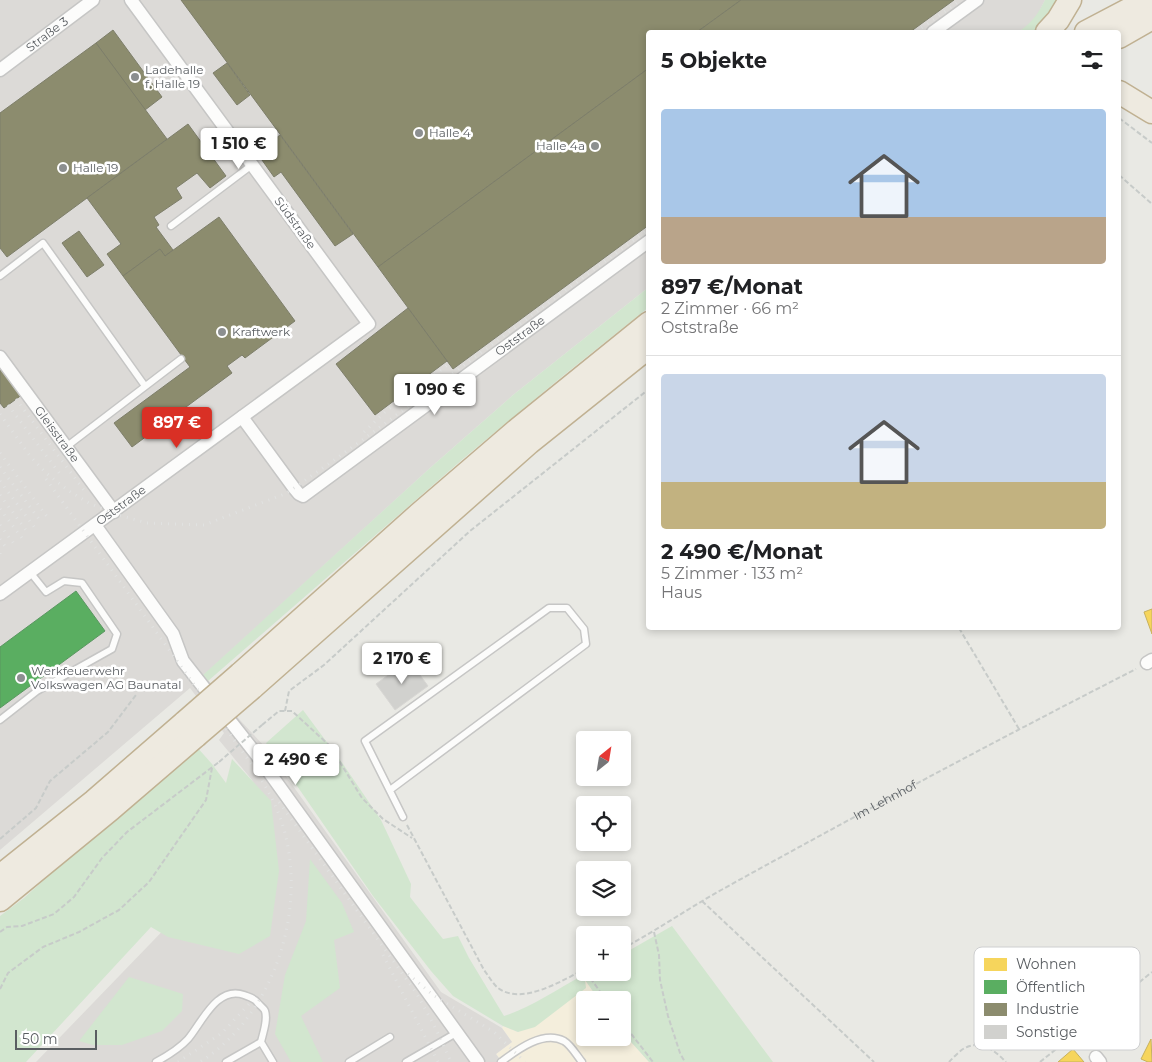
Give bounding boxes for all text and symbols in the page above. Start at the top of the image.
street label: Straße 3 [23,13,71,55]
icon: filters [1078,46,1106,74]
text: 5 Objekte [661,48,767,73]
place label: Ladehalle f. Halle 19 [145,62,203,91]
marker: Ladehalle f. Halle 19 [129,71,141,83]
place label: Halle 4 [429,125,471,140]
marker: Halle 4 [413,127,425,139]
pin: 1 510 € [193,128,285,170]
text: 1 510 € [212,134,266,153]
place label: Halle 4a [536,138,585,153]
marker: Halle 4a [589,140,601,152]
icon: home [839,141,929,231]
place label: Halle 19 [73,160,118,175]
marker: Halle 19 [57,162,69,174]
street label: Südstraße [271,194,319,252]
text: 897 €/Monat [661,274,803,299]
text: 2 Zimmer · 66 m² [661,299,799,318]
street label: Oststraße [492,312,548,359]
text: Oststraße [661,318,739,337]
place label: Kraftwerk [232,324,291,339]
marker: Kraftwerk [216,326,228,338]
pin: 1 090 € [389,374,481,416]
text: 1 090 € [405,380,465,399]
street label: Gleisstraße [32,403,83,465]
pin: 897 € [142,406,212,449]
icon: home [839,407,929,497]
text: 897 € [153,413,201,432]
street label: Oststraße [93,482,149,528]
text: 2 490 €/Monat [661,539,823,564]
text: 5 Zimmer · 133 m² [661,564,803,583]
text: Haus [661,583,702,602]
pin: 2 170 € [356,642,448,685]
text: 2 170 € [373,649,431,668]
place label: Werkfeuerwehr Volkswagen AG Baunatal [31,663,182,692]
marker: Werkfeuerwehr Volkswagen AG Baunatal [15,672,27,684]
north arrow [576,731,631,786]
map controls [576,731,631,1046]
pin: 2 490 € [250,744,342,786]
text: 2 490 € [264,750,328,769]
street label: Im Lehnhof [850,777,920,823]
button: locate [576,796,631,851]
button: layers [576,861,631,916]
button: + [576,926,631,981]
legend [974,947,1140,1050]
text: Wohnen [1016,955,1076,973]
text: Öffentlich [1016,978,1086,996]
button: − [576,991,631,1046]
text: Industrie [1016,1000,1079,1018]
text: Sonstige [1016,1023,1077,1041]
scale bar [15,1027,98,1050]
text: 50 m [22,1030,58,1048]

